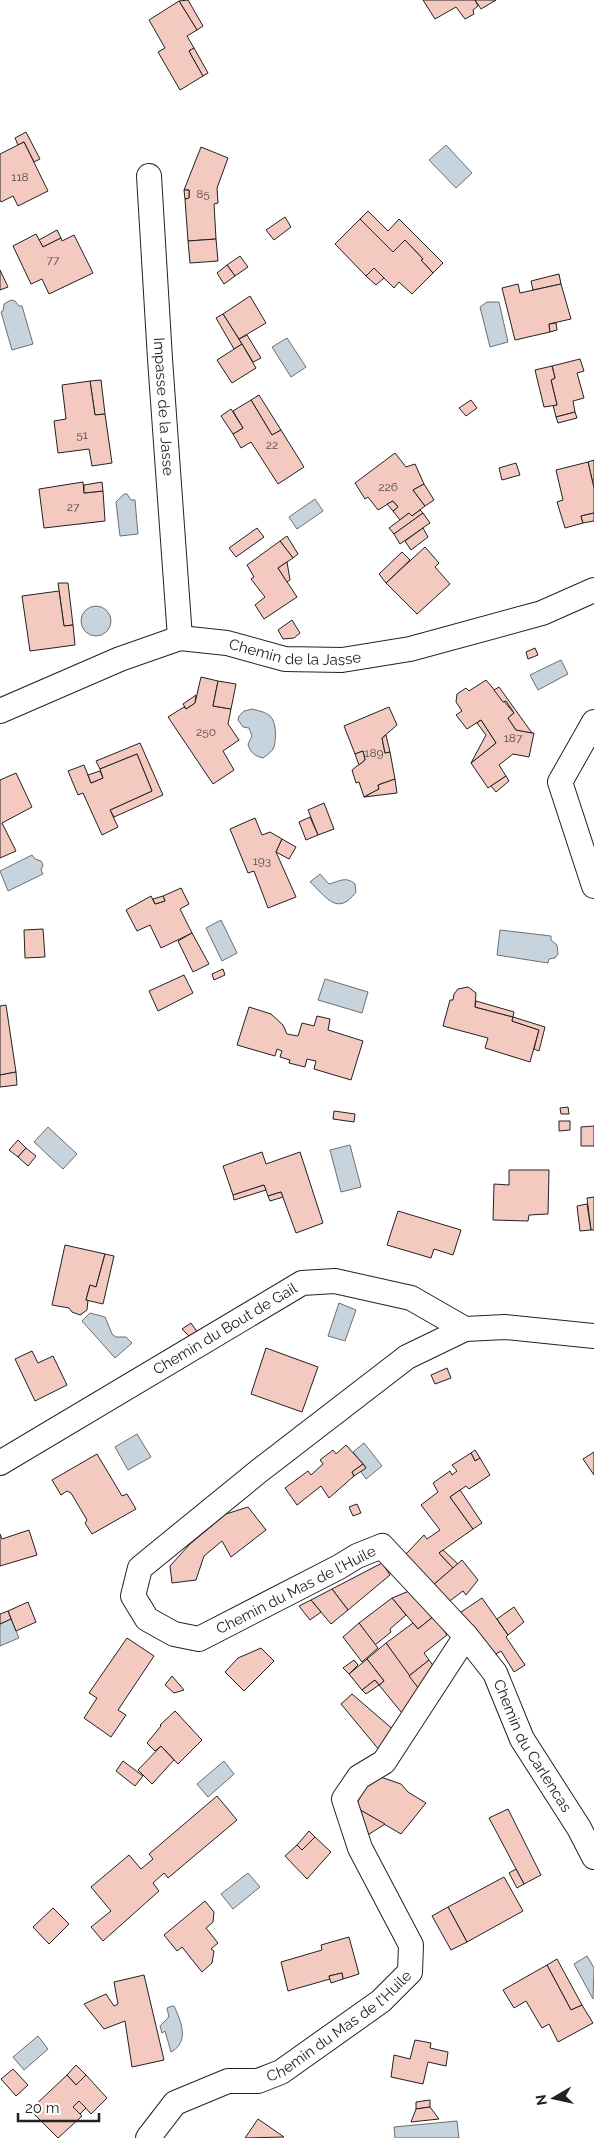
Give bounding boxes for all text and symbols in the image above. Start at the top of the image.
house number: 118 [11,170,29,184]
house number: 85 [196,187,210,201]
house number: 77 [47,253,60,267]
street label: Impasse de la Jasse [150,337,177,476]
house number: 51 [76,428,88,442]
house number: 22 [266,438,278,452]
house number: 226 [378,480,398,494]
house number: 27 [67,500,80,514]
street label: Chemin de la Jasse [227,635,362,669]
house number: 250 [196,725,216,739]
house number: 187 [504,731,523,745]
house number: 189 [364,746,384,760]
house number: 193 [253,854,271,868]
street label: Chemin du Bout de Gail [150,1279,301,1379]
street label: Chemin du Mas de l'Huile [213,1542,379,1638]
street label: Chemin du Carlencas [490,1677,575,1815]
street label: Chemin du Mas de l'Huile [264,1967,415,2086]
north arrow [529,2073,579,2123]
scale bar [18,2090,99,2122]
text: N [532,2094,550,2107]
text: 20 m [25,2099,60,2117]

